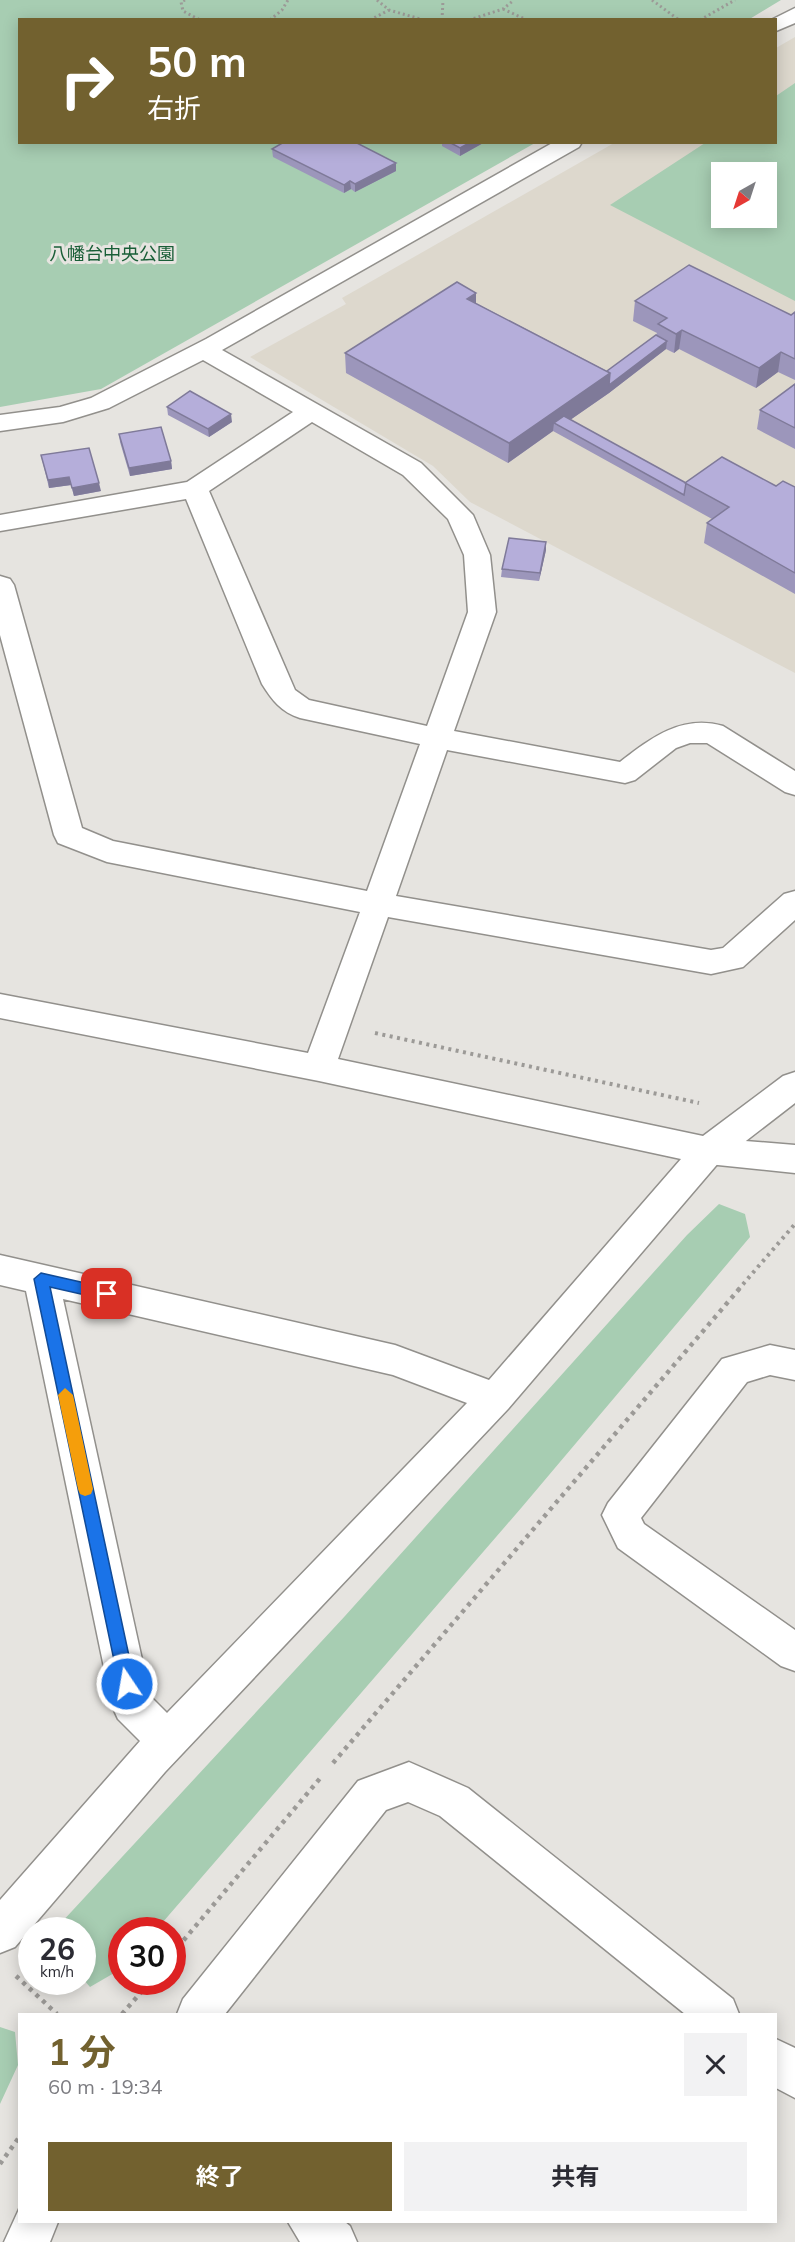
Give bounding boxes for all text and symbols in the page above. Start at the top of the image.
text: 50 m [147,35,247,88]
icon: right [48,42,126,120]
text: 右折 [147,91,201,125]
north arrow [711,162,777,228]
map controls [711,162,777,228]
park label: 八幡台中央公園 [49,242,175,265]
pin [81,1268,132,1319]
icon: arrive [90,1277,123,1310]
position arrow [95,1652,159,1716]
speed limit sign: 30 [108,1917,186,1995]
text: 26 [39,1930,75,1968]
text: km/h [40,1962,74,1981]
text: 1 分 [48,2029,115,2074]
button: close [684,2033,747,2096]
text: 60 m · 19:34 [48,2074,162,2099]
button: 終了 [48,2142,392,2211]
button: 共有 [404,2142,747,2211]

